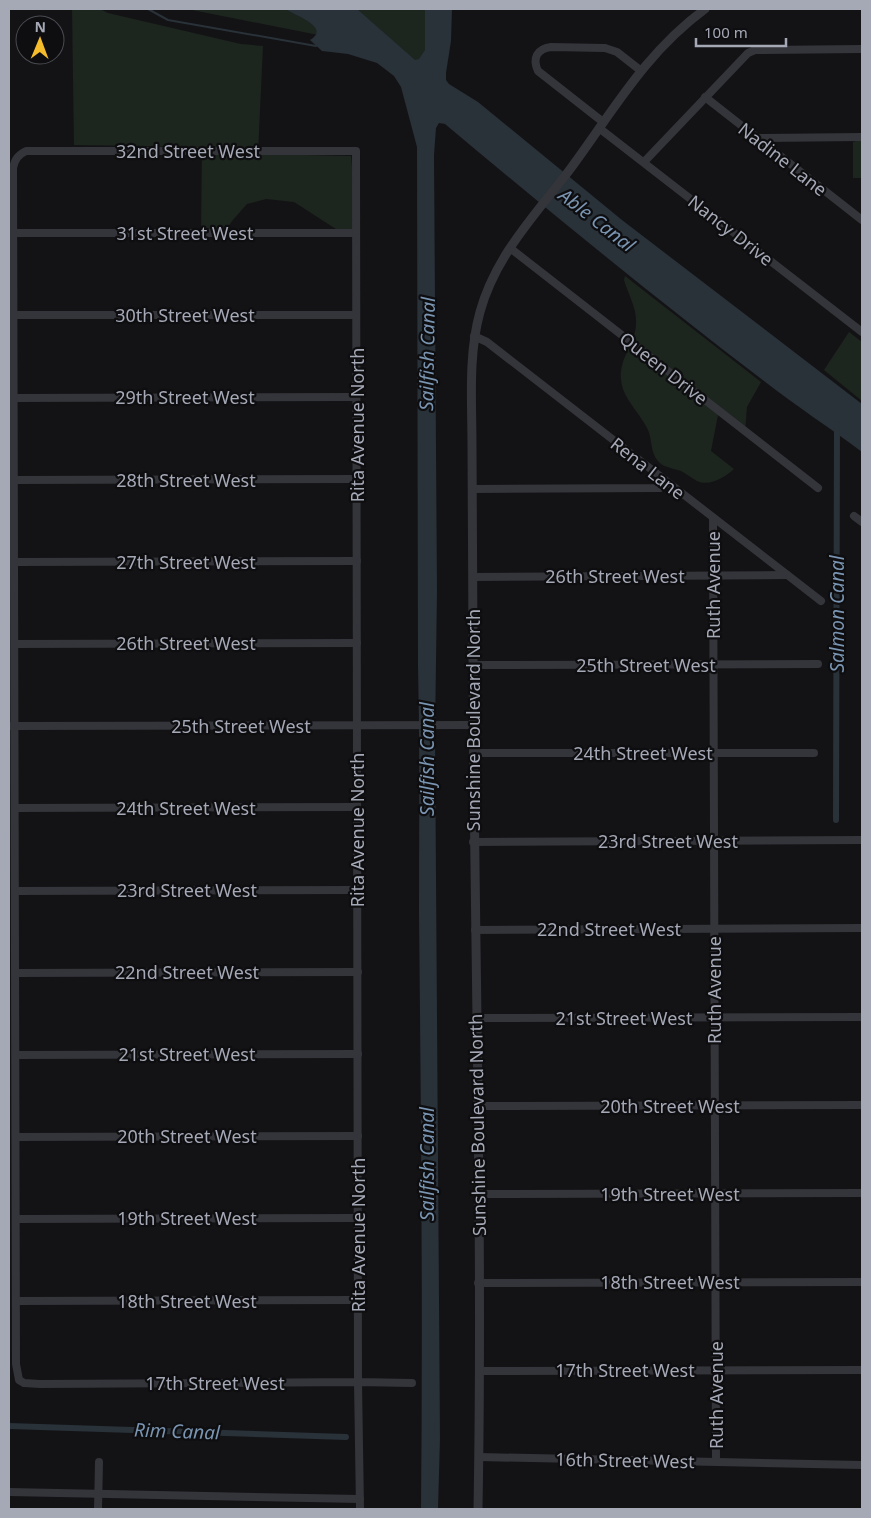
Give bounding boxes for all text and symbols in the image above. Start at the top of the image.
north arrow [15,15,65,65]
scale bar [696,15,786,47]
text: N [34,17,46,36]
text: 100 m [704,22,748,42]
street label: Nadine Lane [734,117,832,201]
street label: 32nd Street West [116,139,261,163]
water label: Able Canal [552,181,641,259]
street label: Nancy Drive [683,189,779,271]
street label: 31st Street West [117,221,254,245]
water label: Sailfish Canal [413,296,441,411]
street label: 30th Street West [115,303,255,327]
street label: Queen Drive [615,326,713,410]
street label: Rita Avenue North [345,348,369,502]
street label: 29th Street West [115,385,255,409]
street label: Rena Lane [606,431,690,505]
street label: 28th Street West [116,468,256,492]
street label: Ruth Avenue [701,531,725,639]
street label: 27th Street West [116,550,256,574]
water label: Salmon Canal [824,554,850,673]
street label: 26th Street West [545,564,685,588]
street label: Sunshine Boulevard North [461,609,485,831]
street label: 26th Street West [116,631,256,655]
street label: 25th Street West [576,653,716,677]
water label: Sailfish Canal [414,701,440,816]
street label: 25th Street West [171,714,311,738]
street label: 24th Street West [573,741,713,765]
street label: Rita Avenue North [345,753,369,907]
street label: 24th Street West [116,796,256,820]
street label: 23rd Street West [598,829,738,853]
street label: 23rd Street West [117,878,257,902]
street label: 22nd Street West [537,917,682,941]
street label: Ruth Avenue [702,936,726,1044]
street label: 22nd Street West [115,960,260,984]
street label: 21st Street West [556,1006,693,1030]
street label: Sunshine Boulevard North [463,1014,491,1236]
street label: 21st Street West [119,1042,256,1066]
street label: 20th Street West [600,1094,740,1118]
water label: Sailfish Canal [414,1106,440,1221]
street label: 20th Street West [117,1124,257,1148]
street label: Rita Avenue North [346,1158,370,1312]
street label: 19th Street West [600,1182,740,1206]
street label: 19th Street West [117,1206,257,1230]
street label: 18th Street West [600,1270,740,1294]
street label: 18th Street West [117,1289,257,1313]
street label: Ruth Avenue [704,1341,728,1449]
street label: 17th Street West [555,1358,695,1382]
street label: 17th Street West [145,1371,285,1395]
water label: Rim Canal [134,1417,222,1446]
street label: 16th Street West [555,1447,695,1473]

